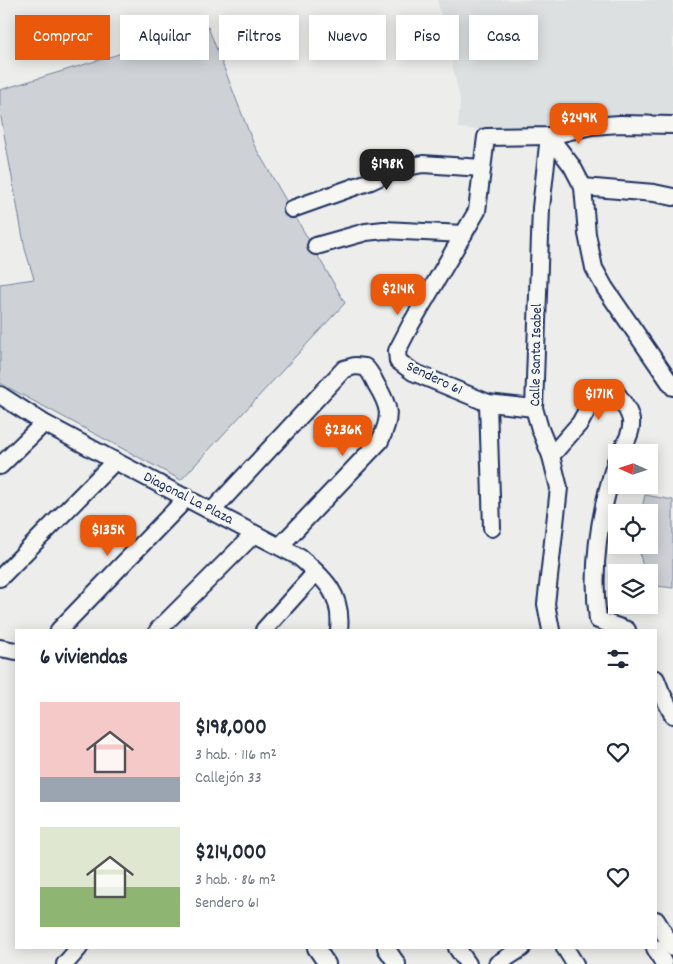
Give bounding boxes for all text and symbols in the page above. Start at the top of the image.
chip: Comprar [15,15,110,60]
chip: Alquilar [120,15,209,60]
chip: Filtros [219,15,299,60]
chip: Nuevo [309,15,386,60]
chip: Piso [396,15,459,60]
chip: Casa [469,15,538,60]
pin: $249K [544,102,614,145]
text: $249K [561,107,597,130]
pin: $198K [352,148,422,191]
text: $198K [371,153,403,176]
pin: $214K [363,274,433,316]
text: $214K [382,278,414,301]
street label: Calle Santa Isabel [525,303,549,407]
street label: Sendero 61 [402,356,466,402]
pin: $171K [564,378,634,421]
text: $171K [585,383,613,406]
pin: $236K [308,414,378,457]
text: $236K [324,419,362,442]
north arrow [608,444,658,494]
map controls [608,444,658,614]
street label: Diagonal La Plaza [139,467,238,532]
button: locate [608,504,658,554]
pin: $135K [73,514,143,557]
text: $135K [91,519,125,542]
button: layers [608,564,658,614]
text: 6 viviendas [40,644,128,674]
icon: filters [604,645,632,673]
text: $198,000 [195,714,267,744]
icon: home [80,722,140,782]
icon: heart [604,738,632,766]
text: 3 hab. · 116 m² [195,744,277,767]
text: Callejón 33 [195,767,262,790]
text: $214,000 [195,839,266,869]
icon: home [80,847,140,907]
icon: heart [604,863,632,891]
text: 3 hab. · 86 m² [195,869,276,892]
text: Sendero 61 [195,892,259,915]

